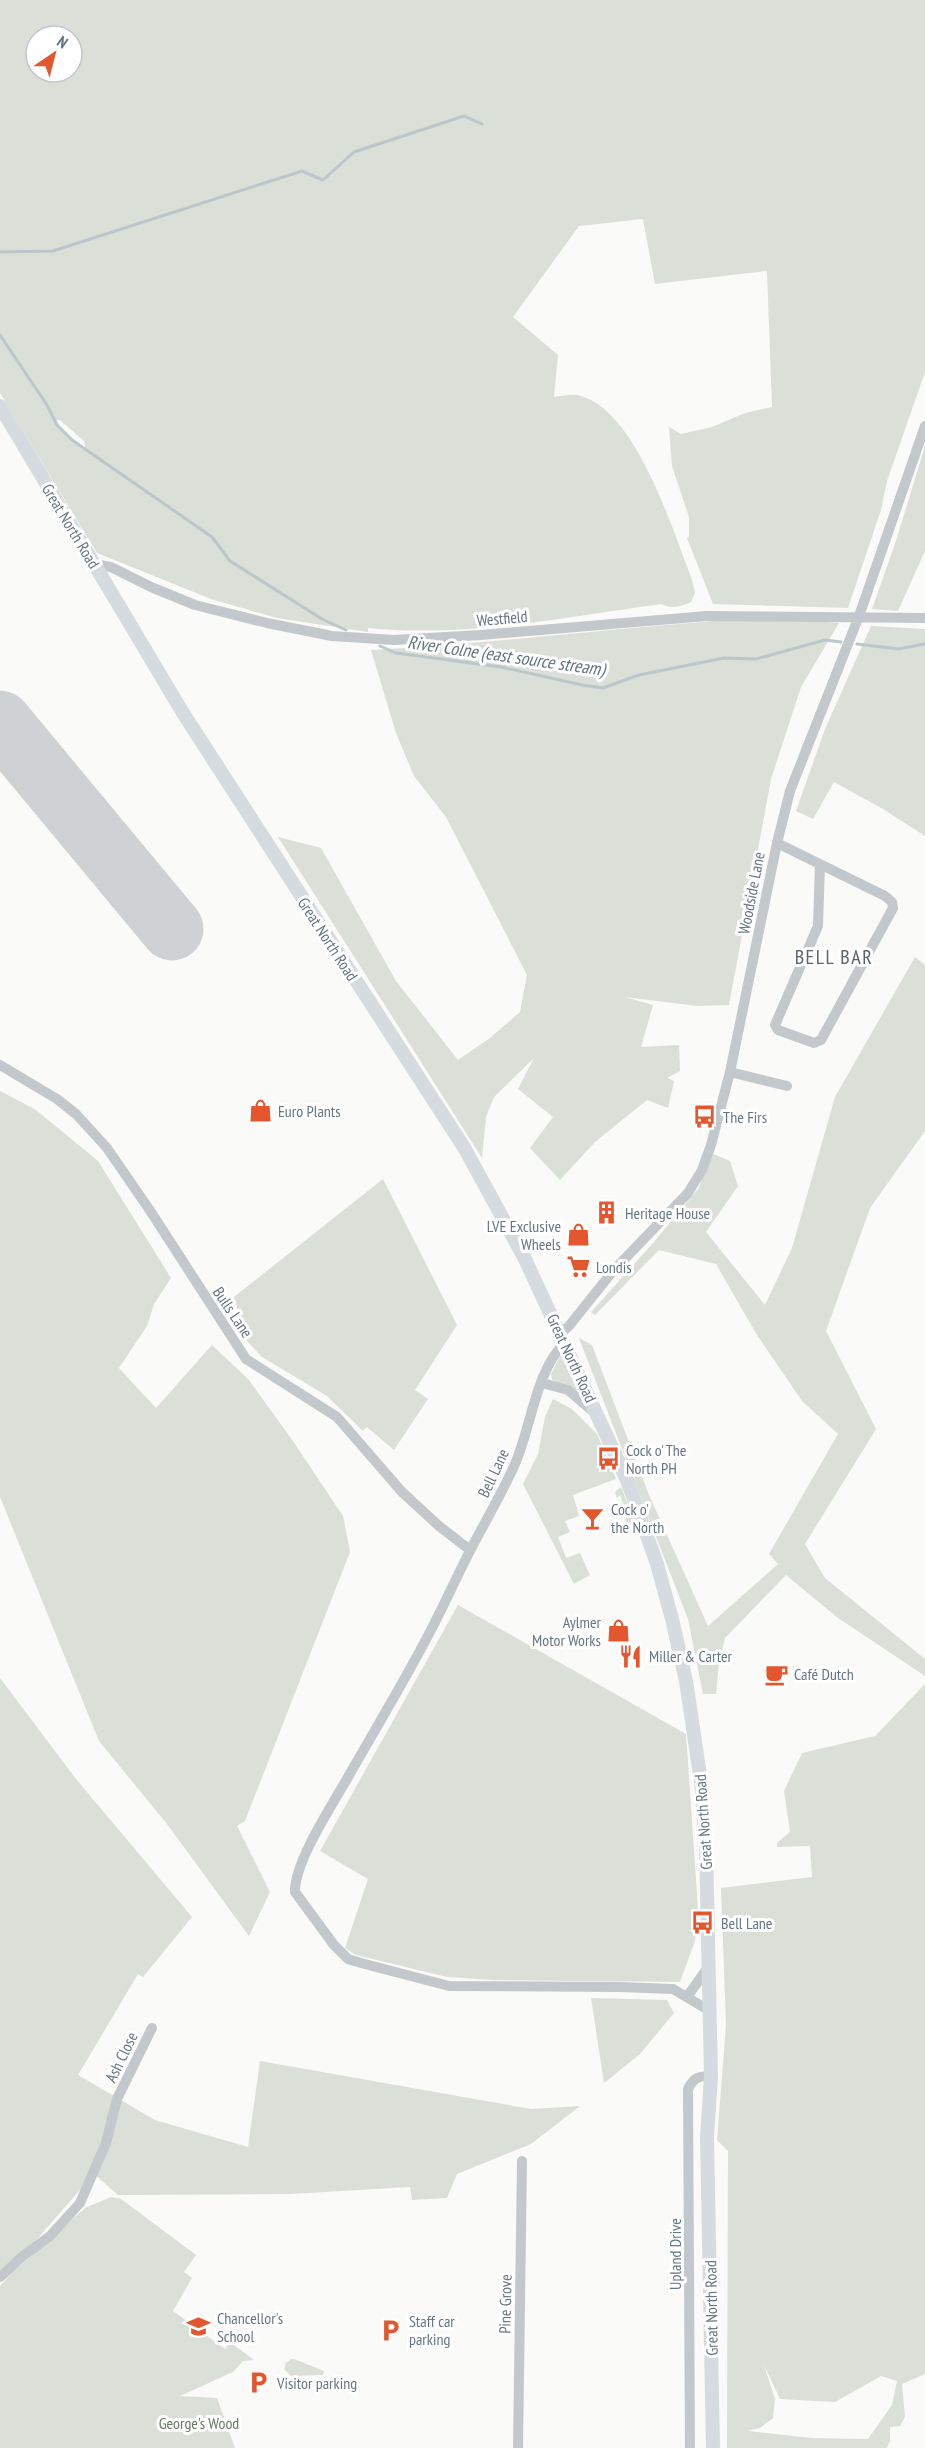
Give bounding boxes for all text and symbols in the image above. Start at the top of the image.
north arrow [24,24,84,84]
text: N [53,31,72,52]
street label: Great North Road [38,480,104,572]
street label: Westfield [476,606,528,630]
water label: River Colne (east source stream) [406,630,608,681]
street label: Woodside Lane [733,850,769,936]
street label: Great North Road [294,894,362,985]
district label: BELL BAR [795,944,873,970]
shop icon: Euro Plants [247,1098,273,1124]
place label: Euro Plants [278,1101,341,1121]
bus stop icon: The Firs [692,1104,718,1130]
place label: The Firs [723,1107,767,1127]
building icon: Heritage House [594,1200,620,1226]
place label: Heritage House [625,1203,710,1223]
place label: LVE Exclusive Wheels [487,1216,561,1254]
shop icon: LVE Exclusive Wheels [566,1222,592,1248]
supermarket icon: Londis [565,1254,591,1280]
place label: Londis [596,1257,632,1277]
street label: Bulls Lane [209,1283,257,1341]
street label: Great North Road [543,1311,601,1406]
place label: Cock o' The North PH [626,1440,686,1478]
street label: Bell Lane [473,1445,513,1501]
bus stop icon: Cock o' The North PH [595,1446,621,1472]
place label: Cock o' the North [611,1499,664,1537]
bar icon: Cock o' the North [580,1505,606,1531]
place label: Aylmer Motor Works [532,1612,602,1650]
shop icon: Aylmer Motor Works [606,1618,632,1644]
restaurant icon: Miller & Carter [618,1643,644,1669]
place label: Miller & Carter [649,1646,733,1666]
cafe icon: Café Dutch [763,1661,789,1687]
place label: Café Dutch [794,1664,854,1684]
street label: Great North Road [690,1774,716,1870]
bus stop icon: Bell Lane [690,1910,716,1936]
place label: Bell Lane [721,1913,772,1933]
street label: Ash Close [100,2029,142,2085]
street label: Upland Drive [665,2218,685,2290]
street label: Great North Road [700,2260,722,2356]
street label: Pine Grove [494,2274,516,2334]
place label: Chancellor's School [217,2308,283,2346]
place label: Staff car parking [409,2311,455,2349]
school or university icon: Chancellor's School [186,2314,212,2340]
parking icon: Staff car parking [378,2317,404,2343]
parking icon: Visitor parking [246,2370,272,2396]
place label: Visitor parking [276,2373,357,2393]
park label: George's Wood [159,2413,239,2433]

